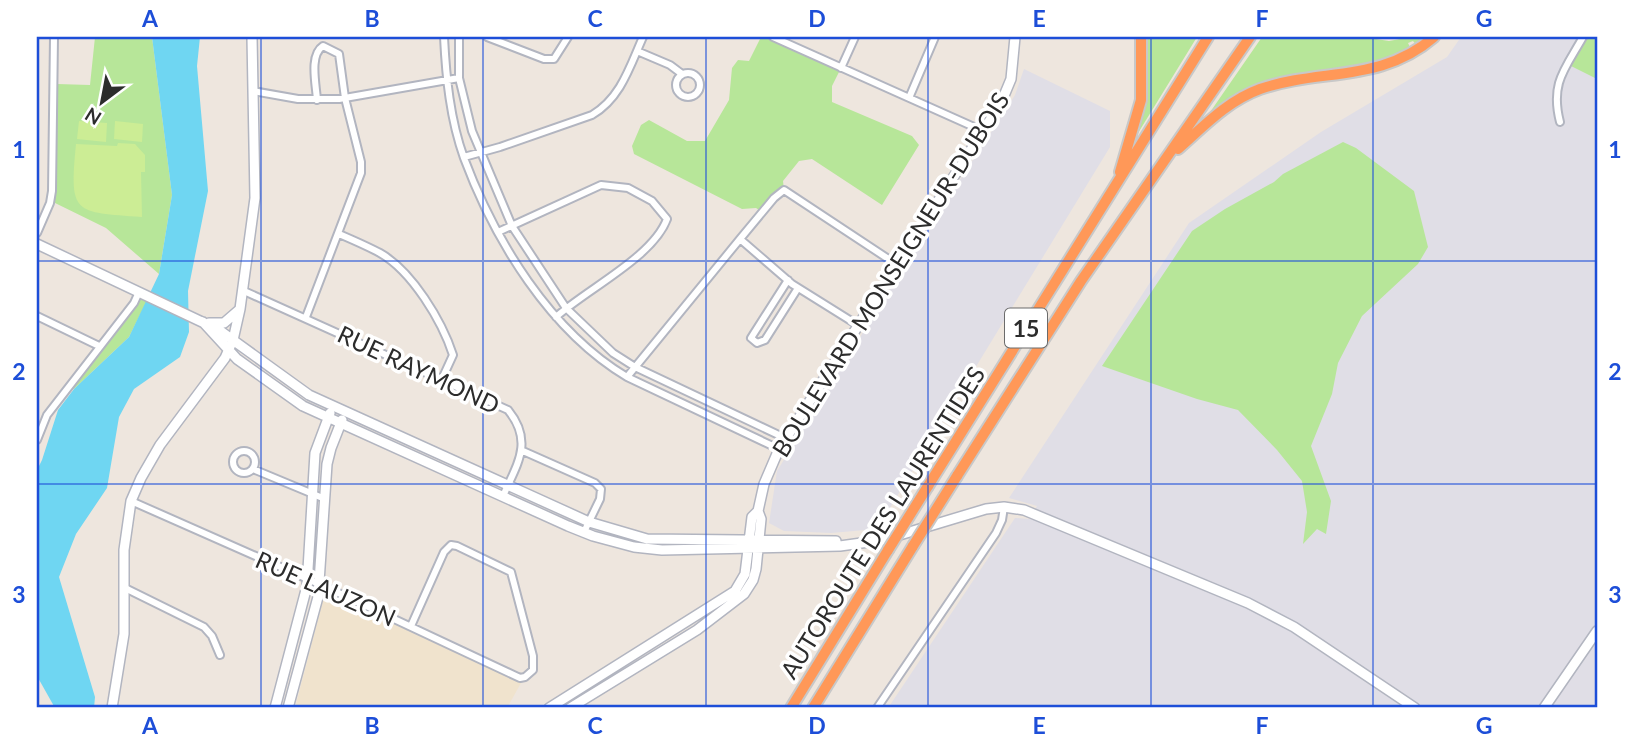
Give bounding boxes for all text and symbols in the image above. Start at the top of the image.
text: A [141,4,159,32]
text: B [364,4,380,32]
text: C [587,4,603,32]
text: D [808,4,826,32]
text: E [1032,4,1046,32]
text: F [1255,4,1269,32]
text: G [1476,4,1492,32]
north arrow [66,66,136,136]
street label: BOULEVARD MONSEIGNEUR-DUBOIS [765,86,1015,462]
text: N [80,103,105,130]
text: 1 [12,135,26,163]
text: 1 [1608,135,1622,163]
road number: 15 [1005,308,1047,348]
street label: RUE RAYMOND [333,319,505,419]
text: 2 [12,357,26,385]
text: 2 [1608,357,1622,385]
street label: AUTOROUTE DES LAURENTIDES [774,361,990,683]
street label: RUE LAUZON [252,544,400,632]
text: 3 [12,580,26,608]
text: 3 [1608,580,1622,608]
text: A [141,711,159,739]
text: B [364,711,380,739]
text: C [587,711,603,739]
text: D [808,711,826,739]
text: E [1032,711,1046,739]
text: F [1255,711,1269,739]
text: G [1476,711,1492,739]

